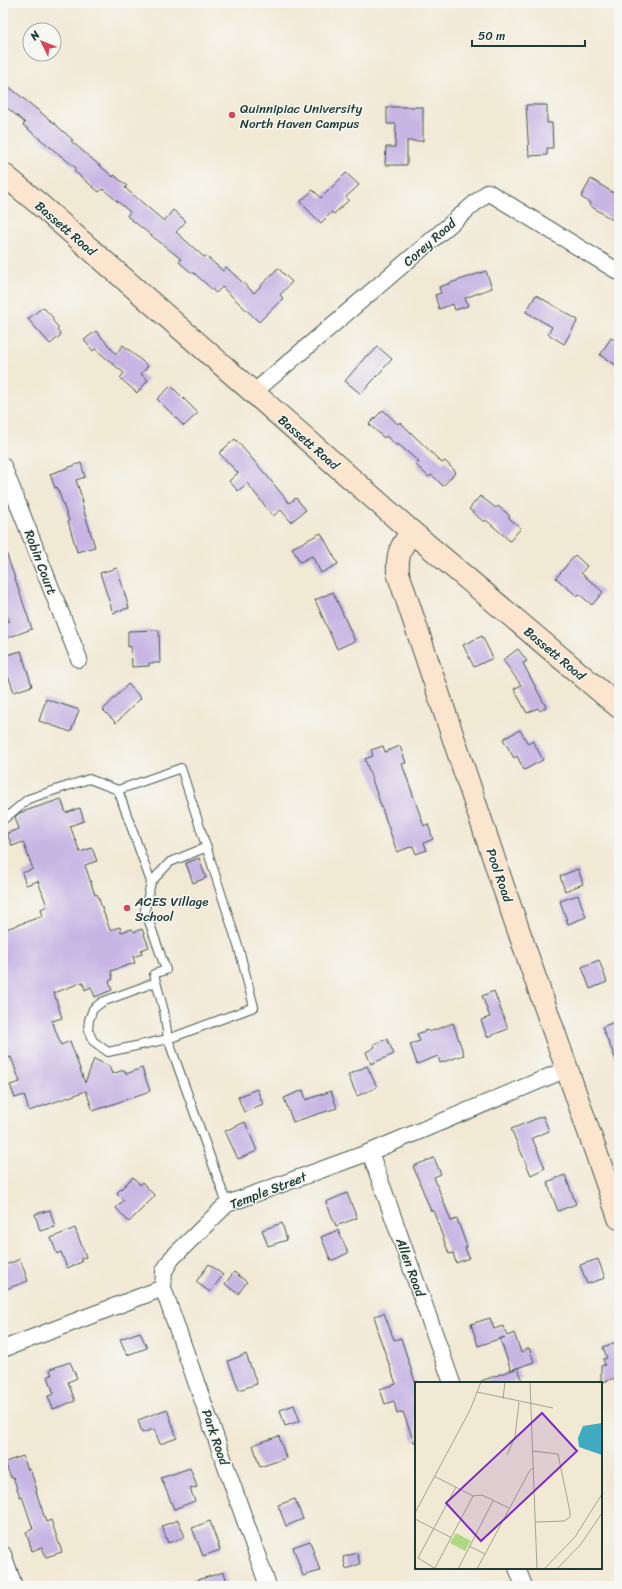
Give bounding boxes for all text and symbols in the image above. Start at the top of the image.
north arrow [22,22,62,62]
scale bar [472,22,585,48]
text: 50 m [478,25,505,47]
text: N [25,26,45,46]
place label: Quinnipiac University North Haven Campus [240,97,362,135]
marker: Quinnipiac University North Haven Campus [227,110,237,120]
street label: Bassett Road [30,195,102,262]
street label: Corey Road [397,212,462,272]
street label: Bassett Road [273,409,345,476]
street label: Robin Court [18,526,64,598]
street label: Bassett Road [518,620,592,687]
street label: Pool Road [480,845,520,906]
place label: ACES Village School [134,890,208,928]
marker: ACES Village School [122,903,132,913]
street label: Temple Street [226,1165,311,1216]
street label: Allen Road [389,1234,432,1301]
inset map [415,1382,602,1569]
street label: Park Road [195,1406,236,1469]

